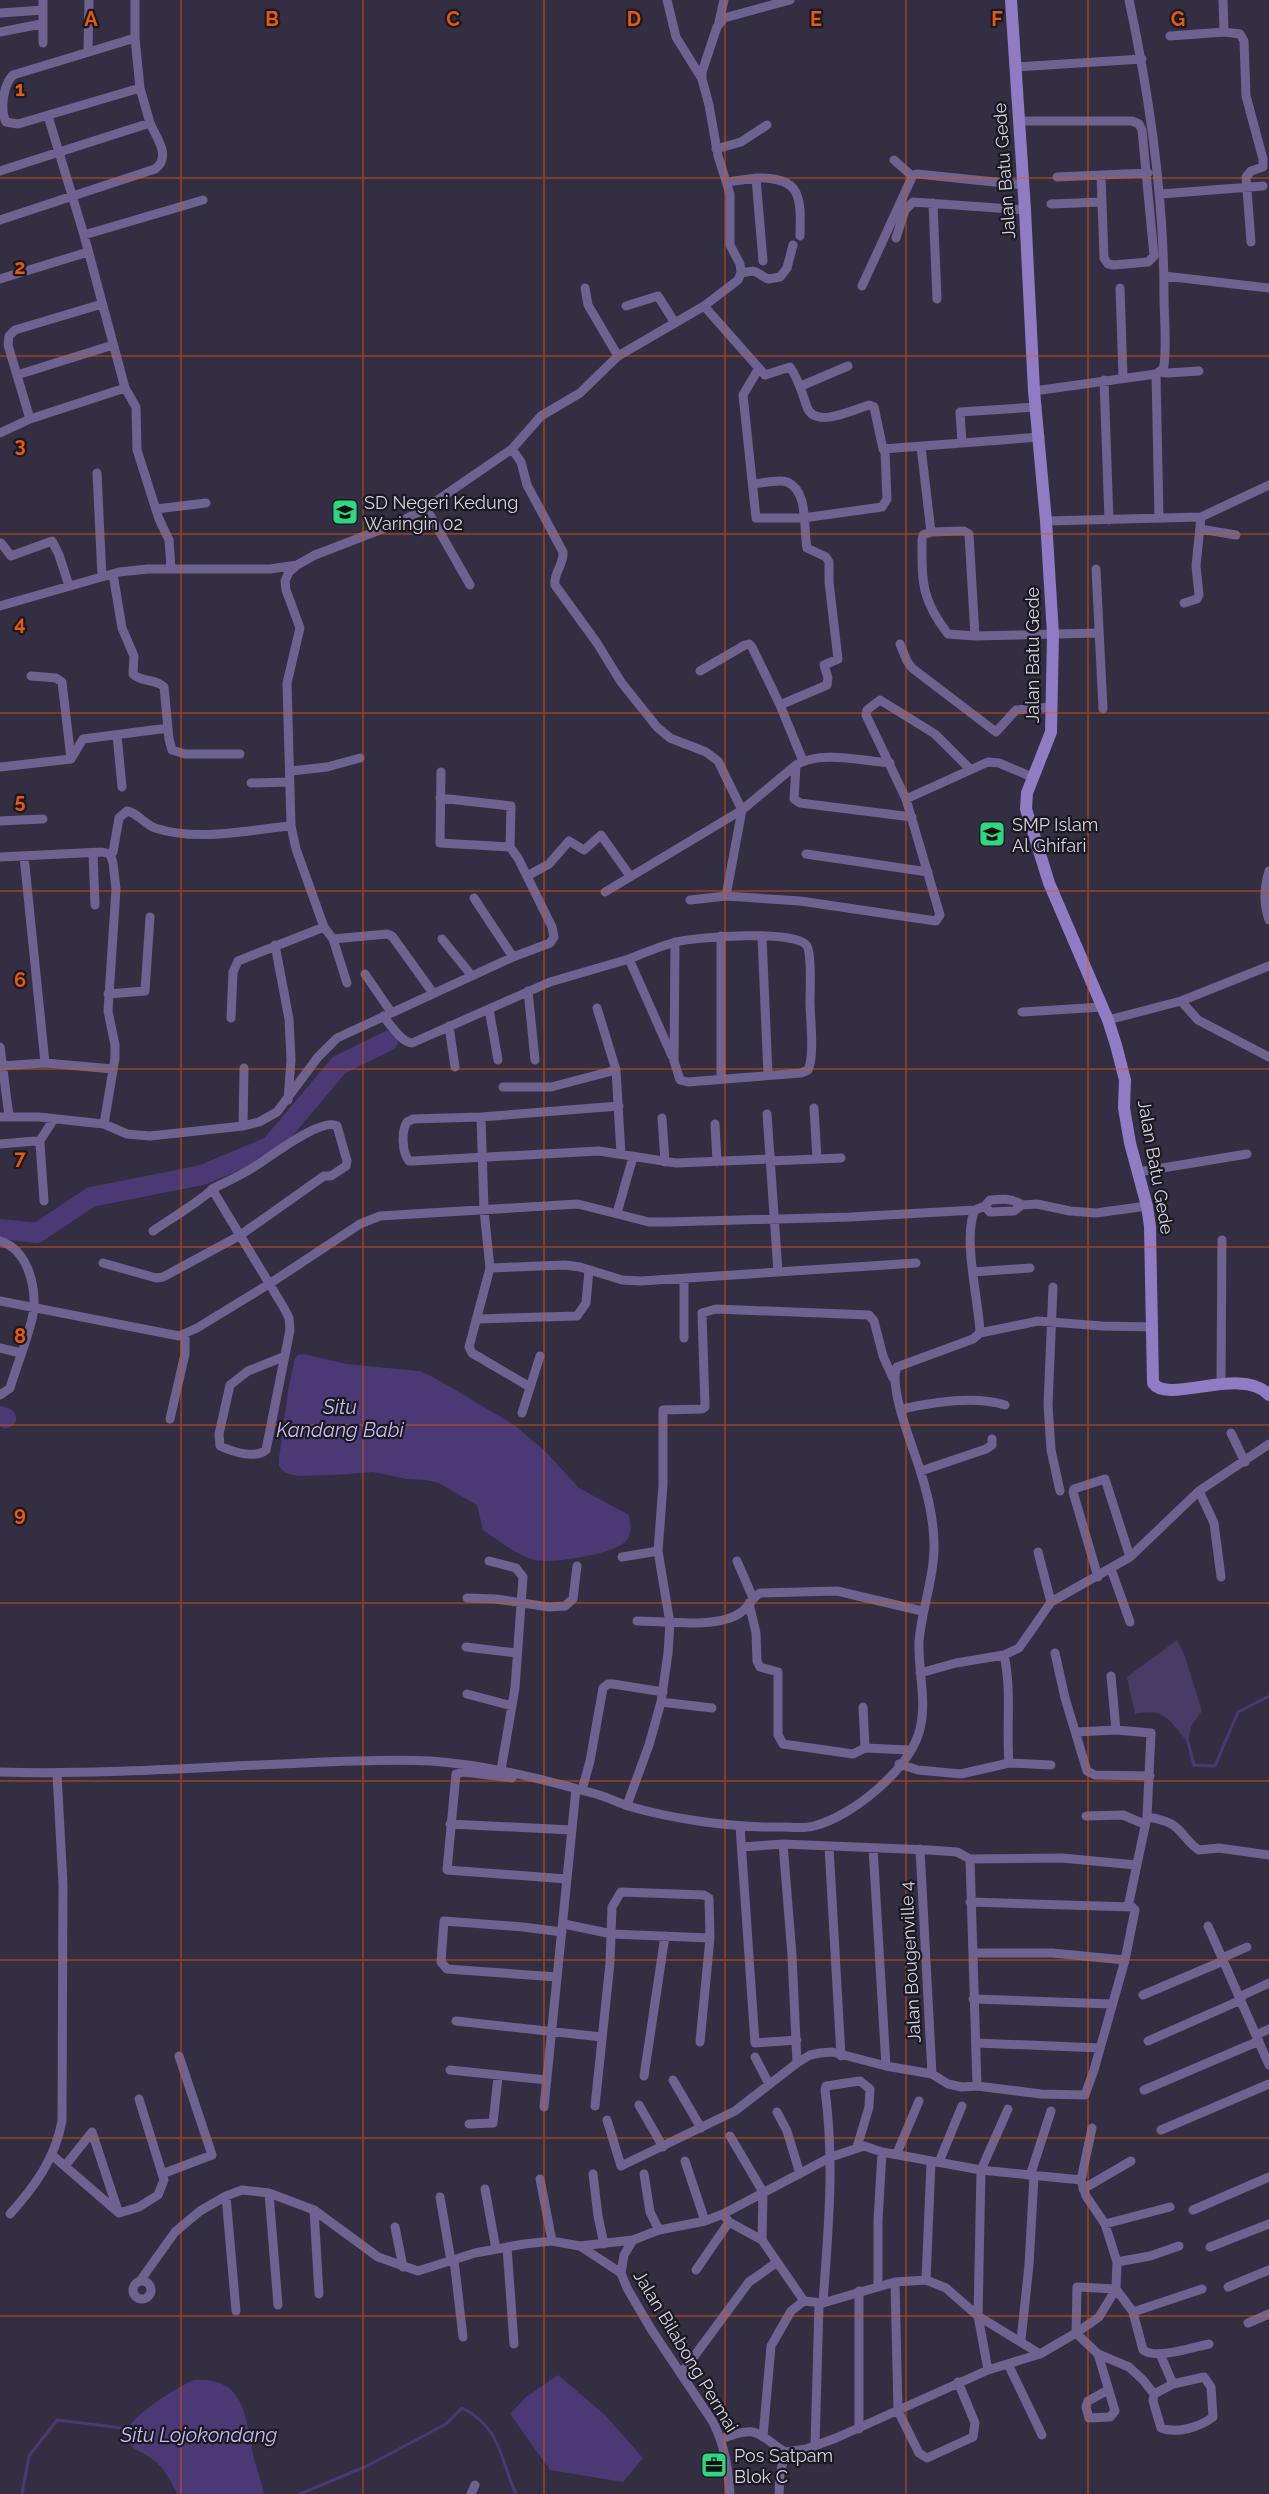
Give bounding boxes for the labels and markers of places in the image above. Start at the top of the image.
place label: SD Negeri Kedung Waringin 02 [364,492,518,534]
school or university icon: SD Negeri Kedung Waringin 02 [330,497,360,527]
place label: SMP Islam Al Ghifari [1012,814,1098,856]
school or university icon: SMP Islam Al Ghifari [977,819,1007,849]
place label: Pos Satpam Blok C [734,2445,833,2487]
office icon: Pos Satpam Blok C [699,2450,729,2480]

